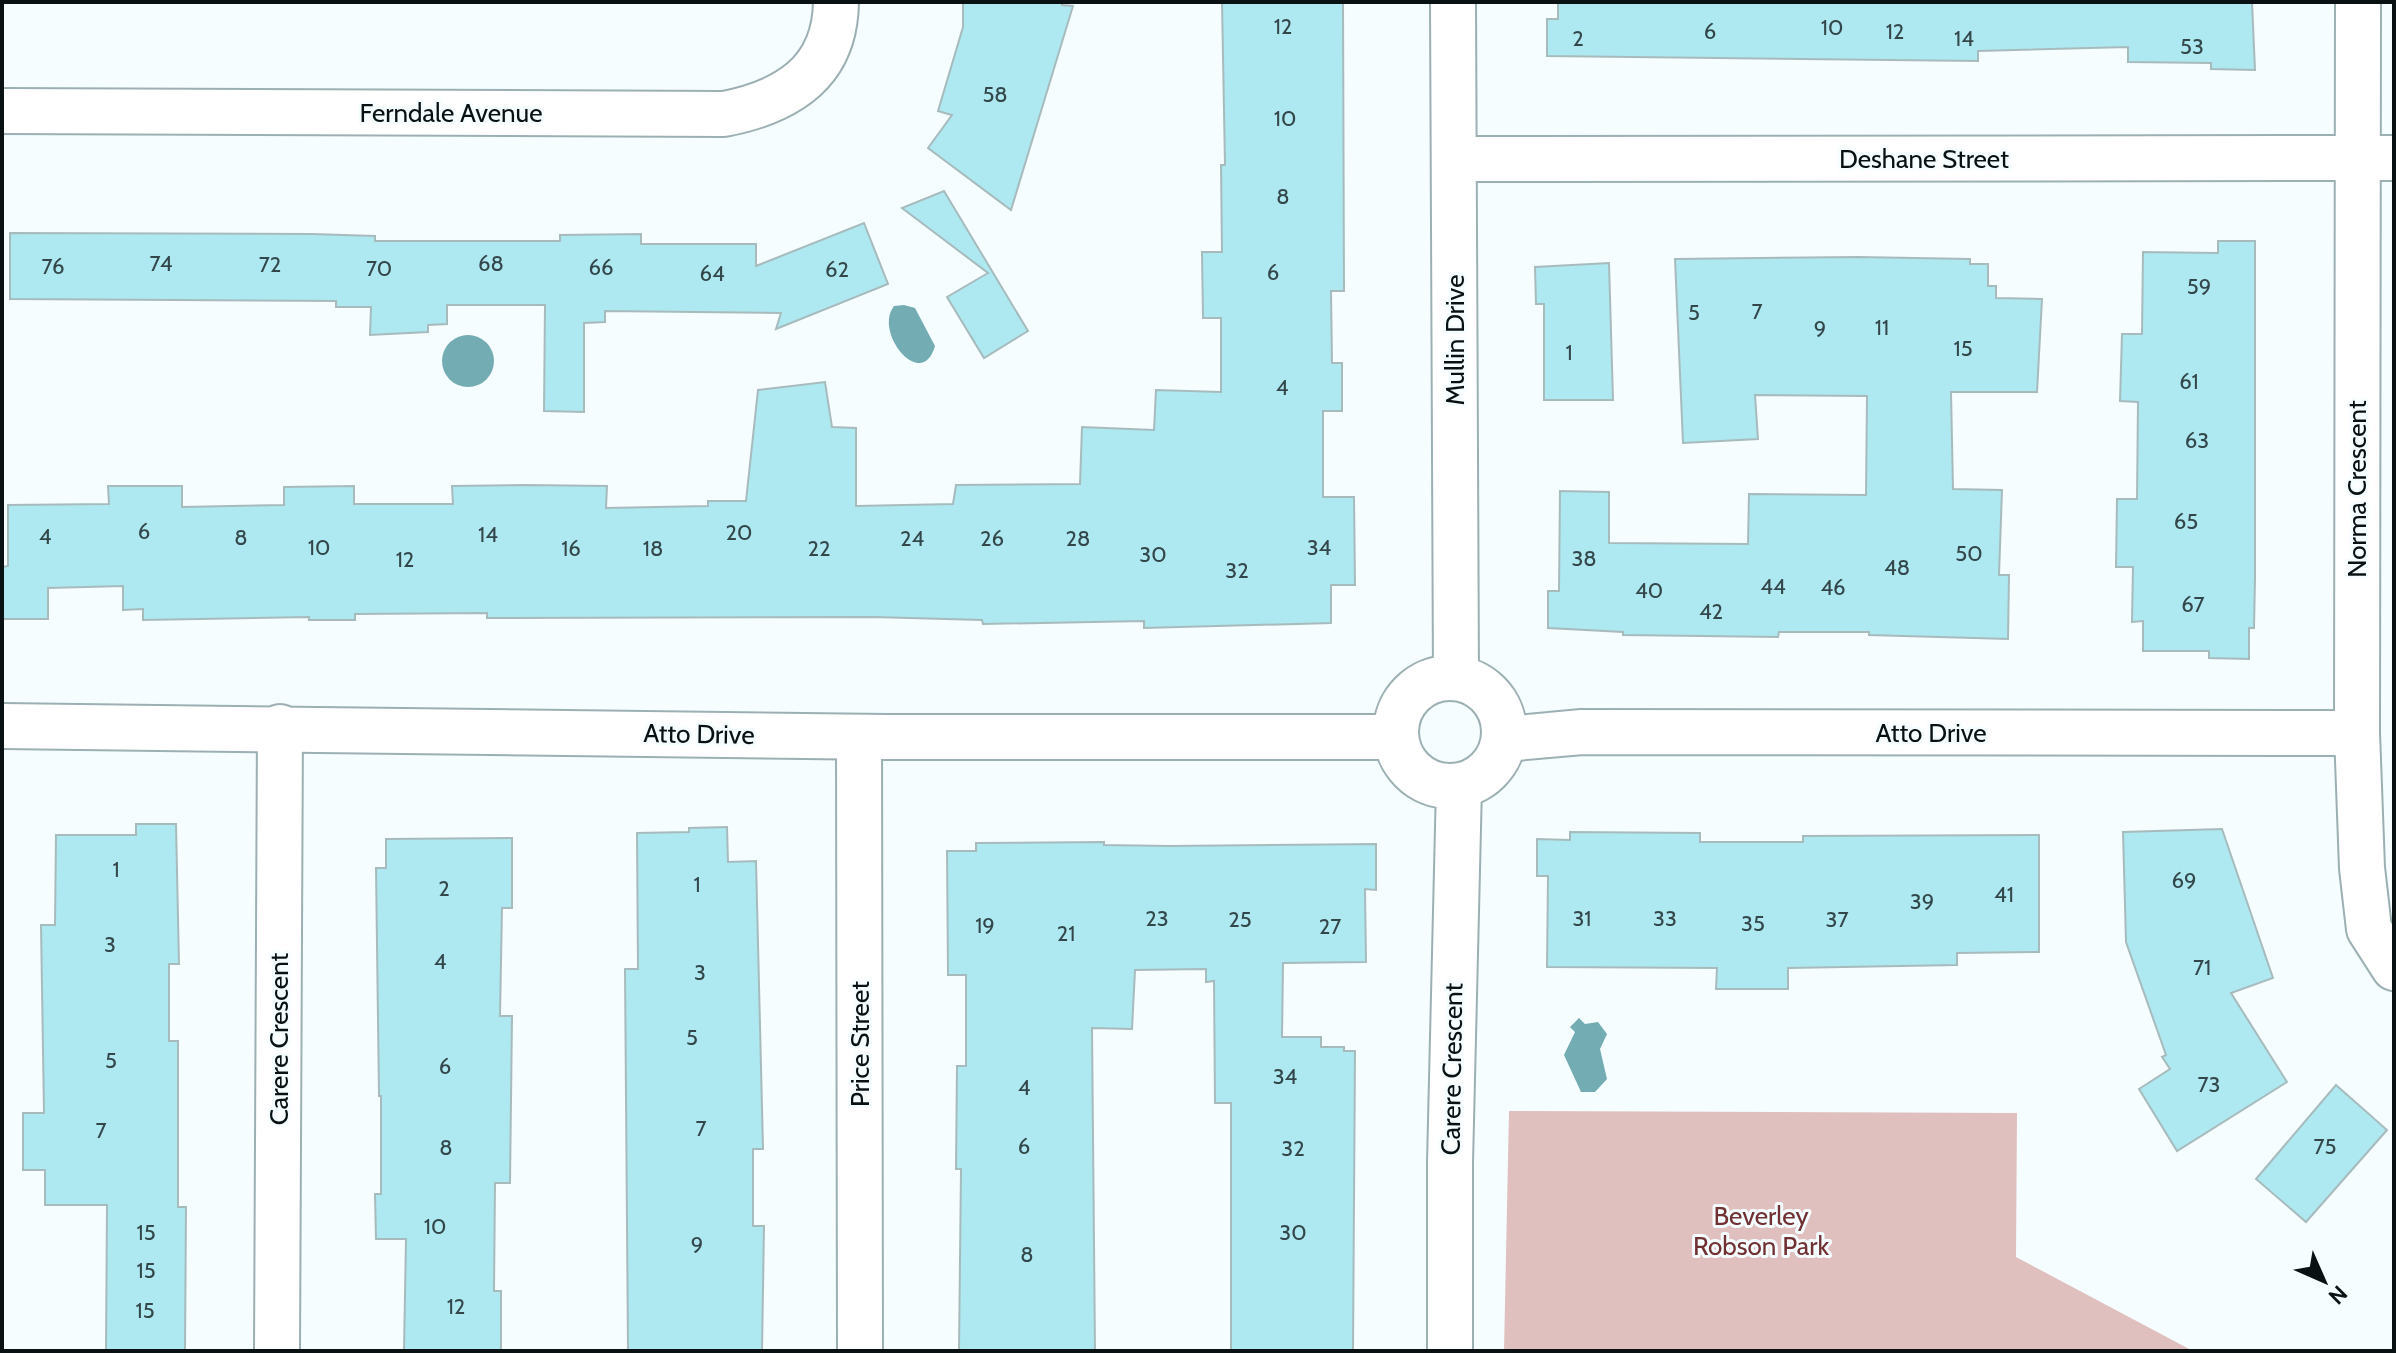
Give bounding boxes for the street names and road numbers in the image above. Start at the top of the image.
street label: Ferndale Avenue [359,97,543,129]
street label: Deshane Street [1839,143,2009,175]
street label: Mullin Drive [1439,275,1471,405]
street label: Norma Crescent [2341,400,2373,578]
street label: Atto Drive [643,717,755,751]
street label: Atto Drive [1875,717,1987,749]
street label: Carere Crescent [263,952,295,1125]
street label: Price Street [844,981,876,1107]
street label: Carere Crescent [1434,982,1470,1156]

